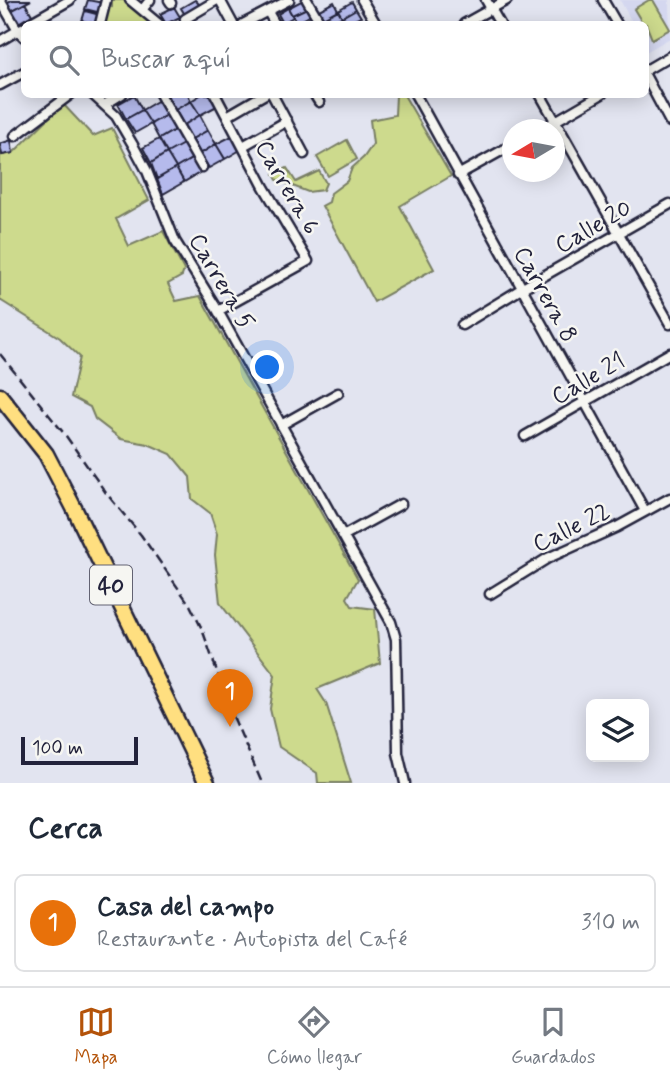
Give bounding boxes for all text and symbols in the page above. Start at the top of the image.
search box [21,21,649,98]
icon: search [45,41,83,79]
text: Buscar aquí [101,43,232,77]
north arrow [502,119,565,182]
street label: Carrera 6 [247,135,326,241]
street label: Calle 20 [550,193,638,262]
street label: Carrera 5 [181,228,261,335]
street label: Carrera 8 [506,241,584,348]
street label: Calle 21 [546,346,631,413]
your location [250,350,284,384]
street label: Calle 22 [528,496,616,560]
road number: 40 [90,566,132,604]
pin: 1 [207,669,253,727]
map controls [586,699,649,762]
button: layers [586,699,649,762]
scale bar [21,734,138,766]
text: 100 m [32,736,83,761]
text: Cerca [28,809,103,848]
text: Casa del campo [97,891,274,925]
text: 1 [48,908,58,938]
text: 310 m [581,908,640,938]
text: Restaurante · Autopista del Café [97,925,407,955]
tab: Mapa [75,1003,118,1070]
tab: Cómo llegar [267,1003,362,1070]
tab: Guardados [511,1003,595,1070]

